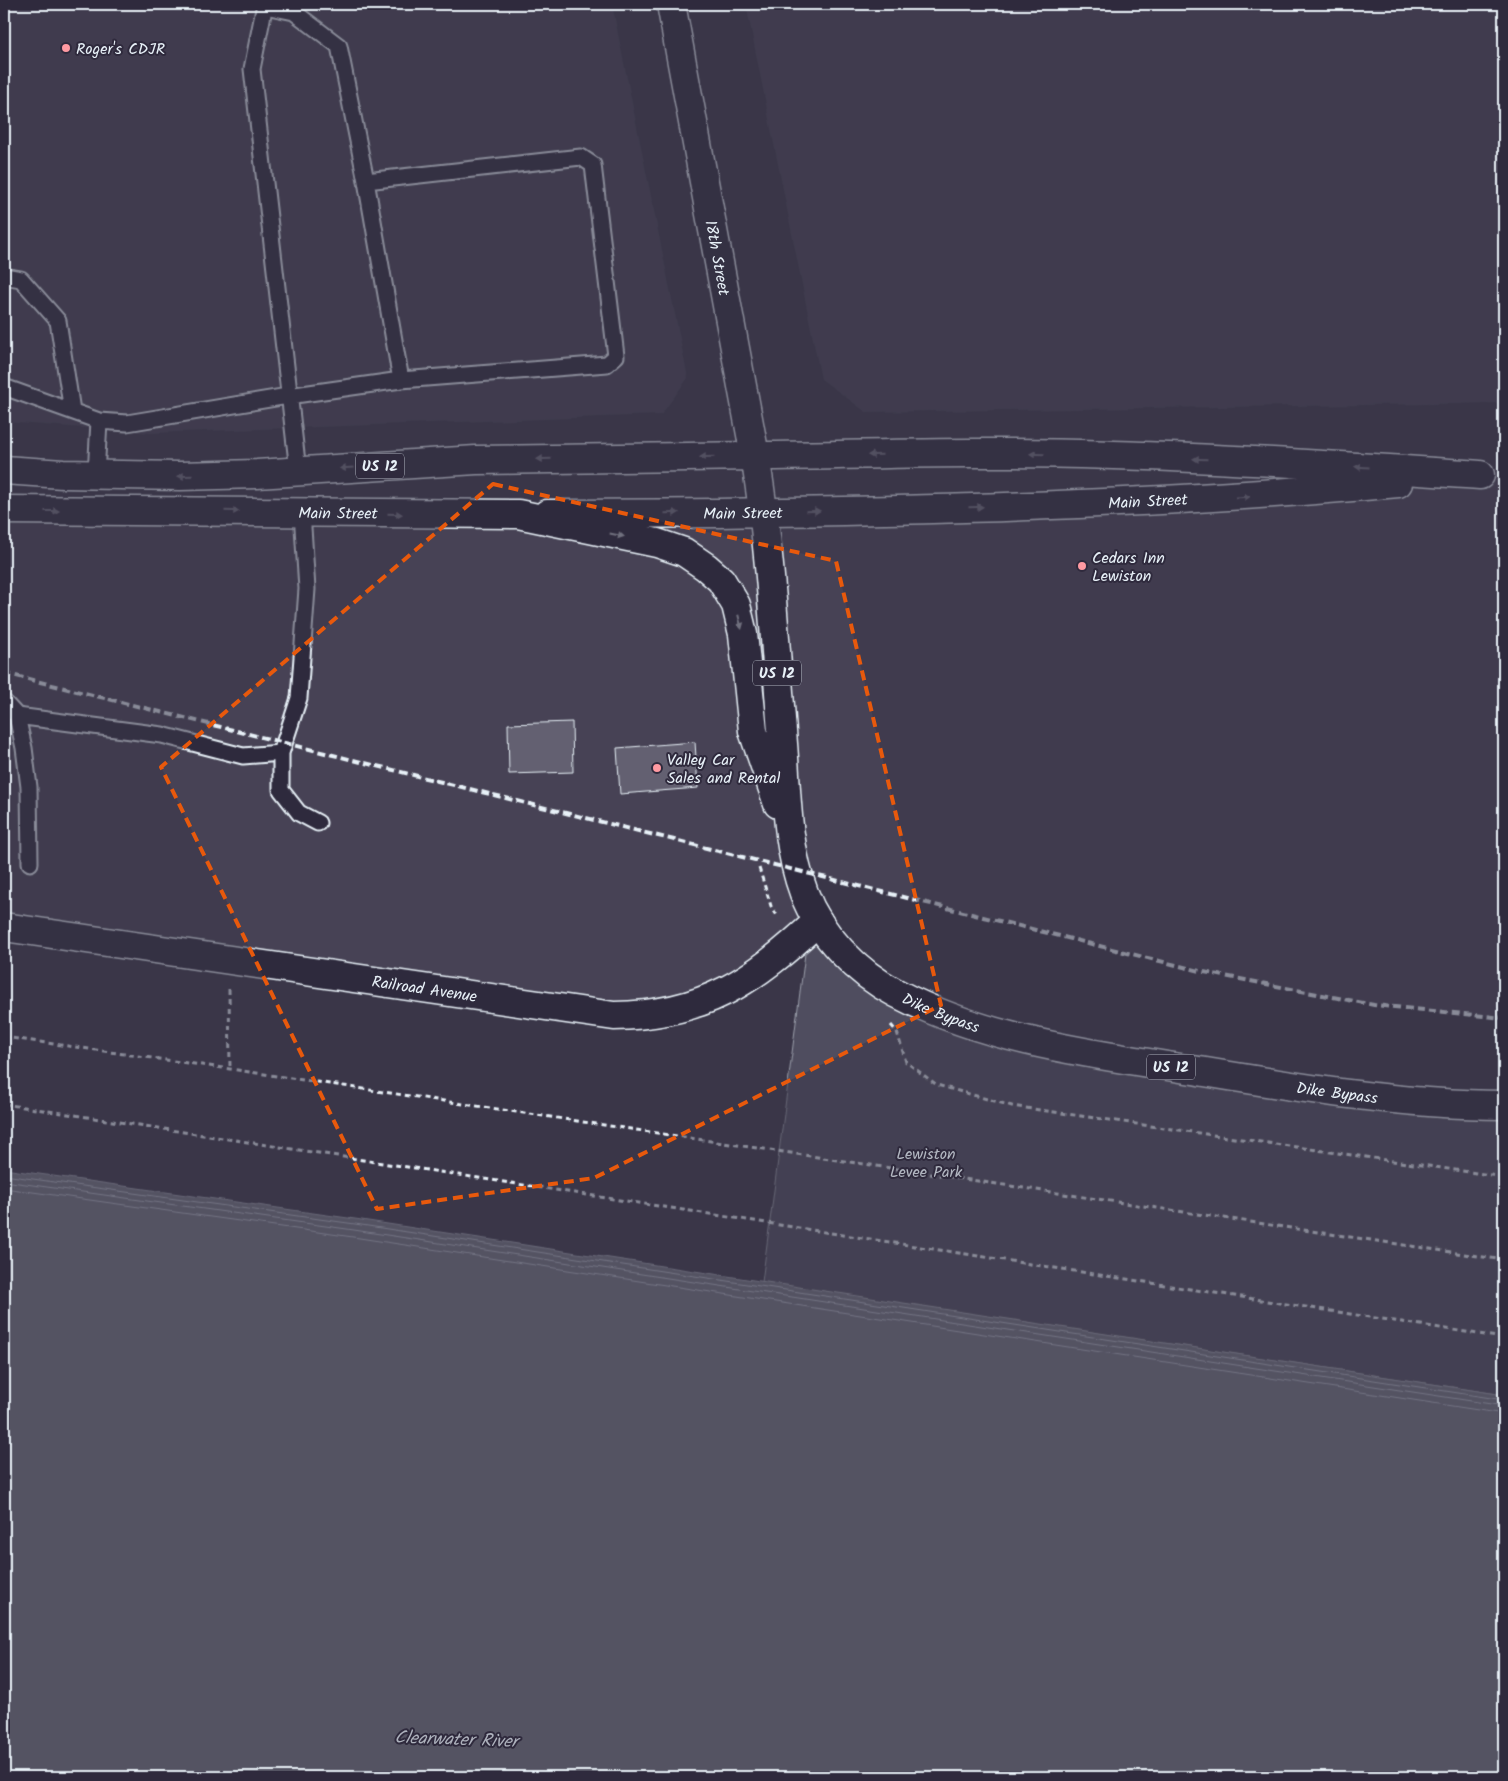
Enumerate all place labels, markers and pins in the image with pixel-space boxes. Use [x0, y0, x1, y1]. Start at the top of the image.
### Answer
place label: Roger's CDJR [76, 37, 165, 62]
marker: Roger's CDJR [60, 42, 72, 54]
place label: Cedars Inn Lewiston [1092, 546, 1165, 589]
marker: Cedars Inn Lewiston [1076, 560, 1088, 572]
place label: Valley Car Sales and Rental [667, 748, 781, 791]
marker: Valley Car Sales and Rental [651, 762, 663, 774]

